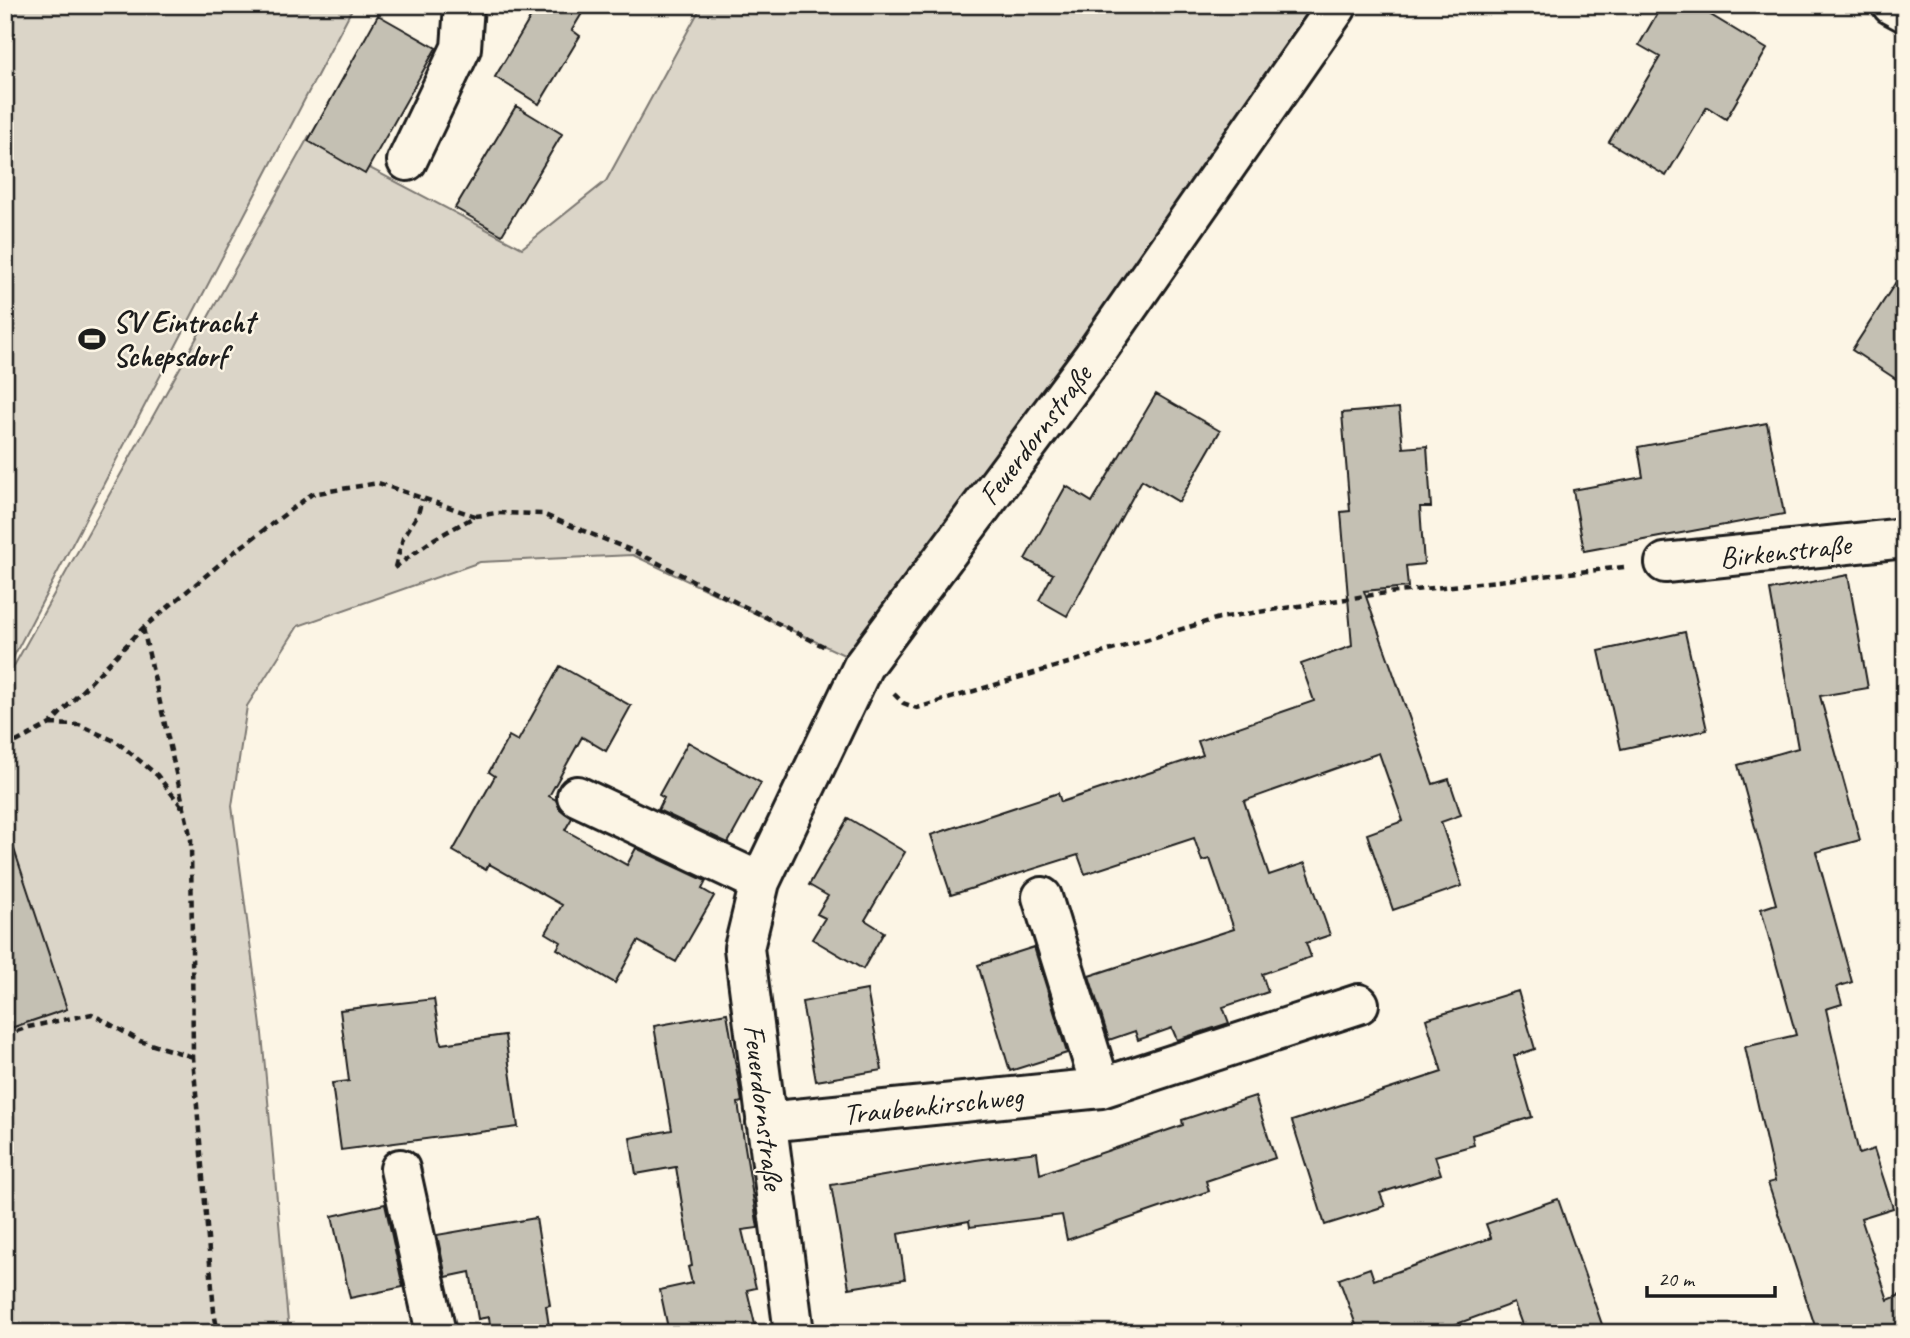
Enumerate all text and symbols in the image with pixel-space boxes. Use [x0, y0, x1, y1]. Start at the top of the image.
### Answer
place label: SV Eintracht Schepsdorf [113, 303, 259, 375]
sports icon: SV Eintracht Schepsdorf [77, 324, 107, 354]
street label: Feuerdornstraße [970, 356, 1101, 513]
street label: Birkenstraße [1718, 525, 1855, 577]
street label: Feuerdornstraße [735, 1022, 793, 1194]
street label: Traubenkirschweg [841, 1077, 1026, 1133]
scale bar [1647, 1254, 1775, 1298]
text: 20 m [1658, 1266, 1696, 1292]

